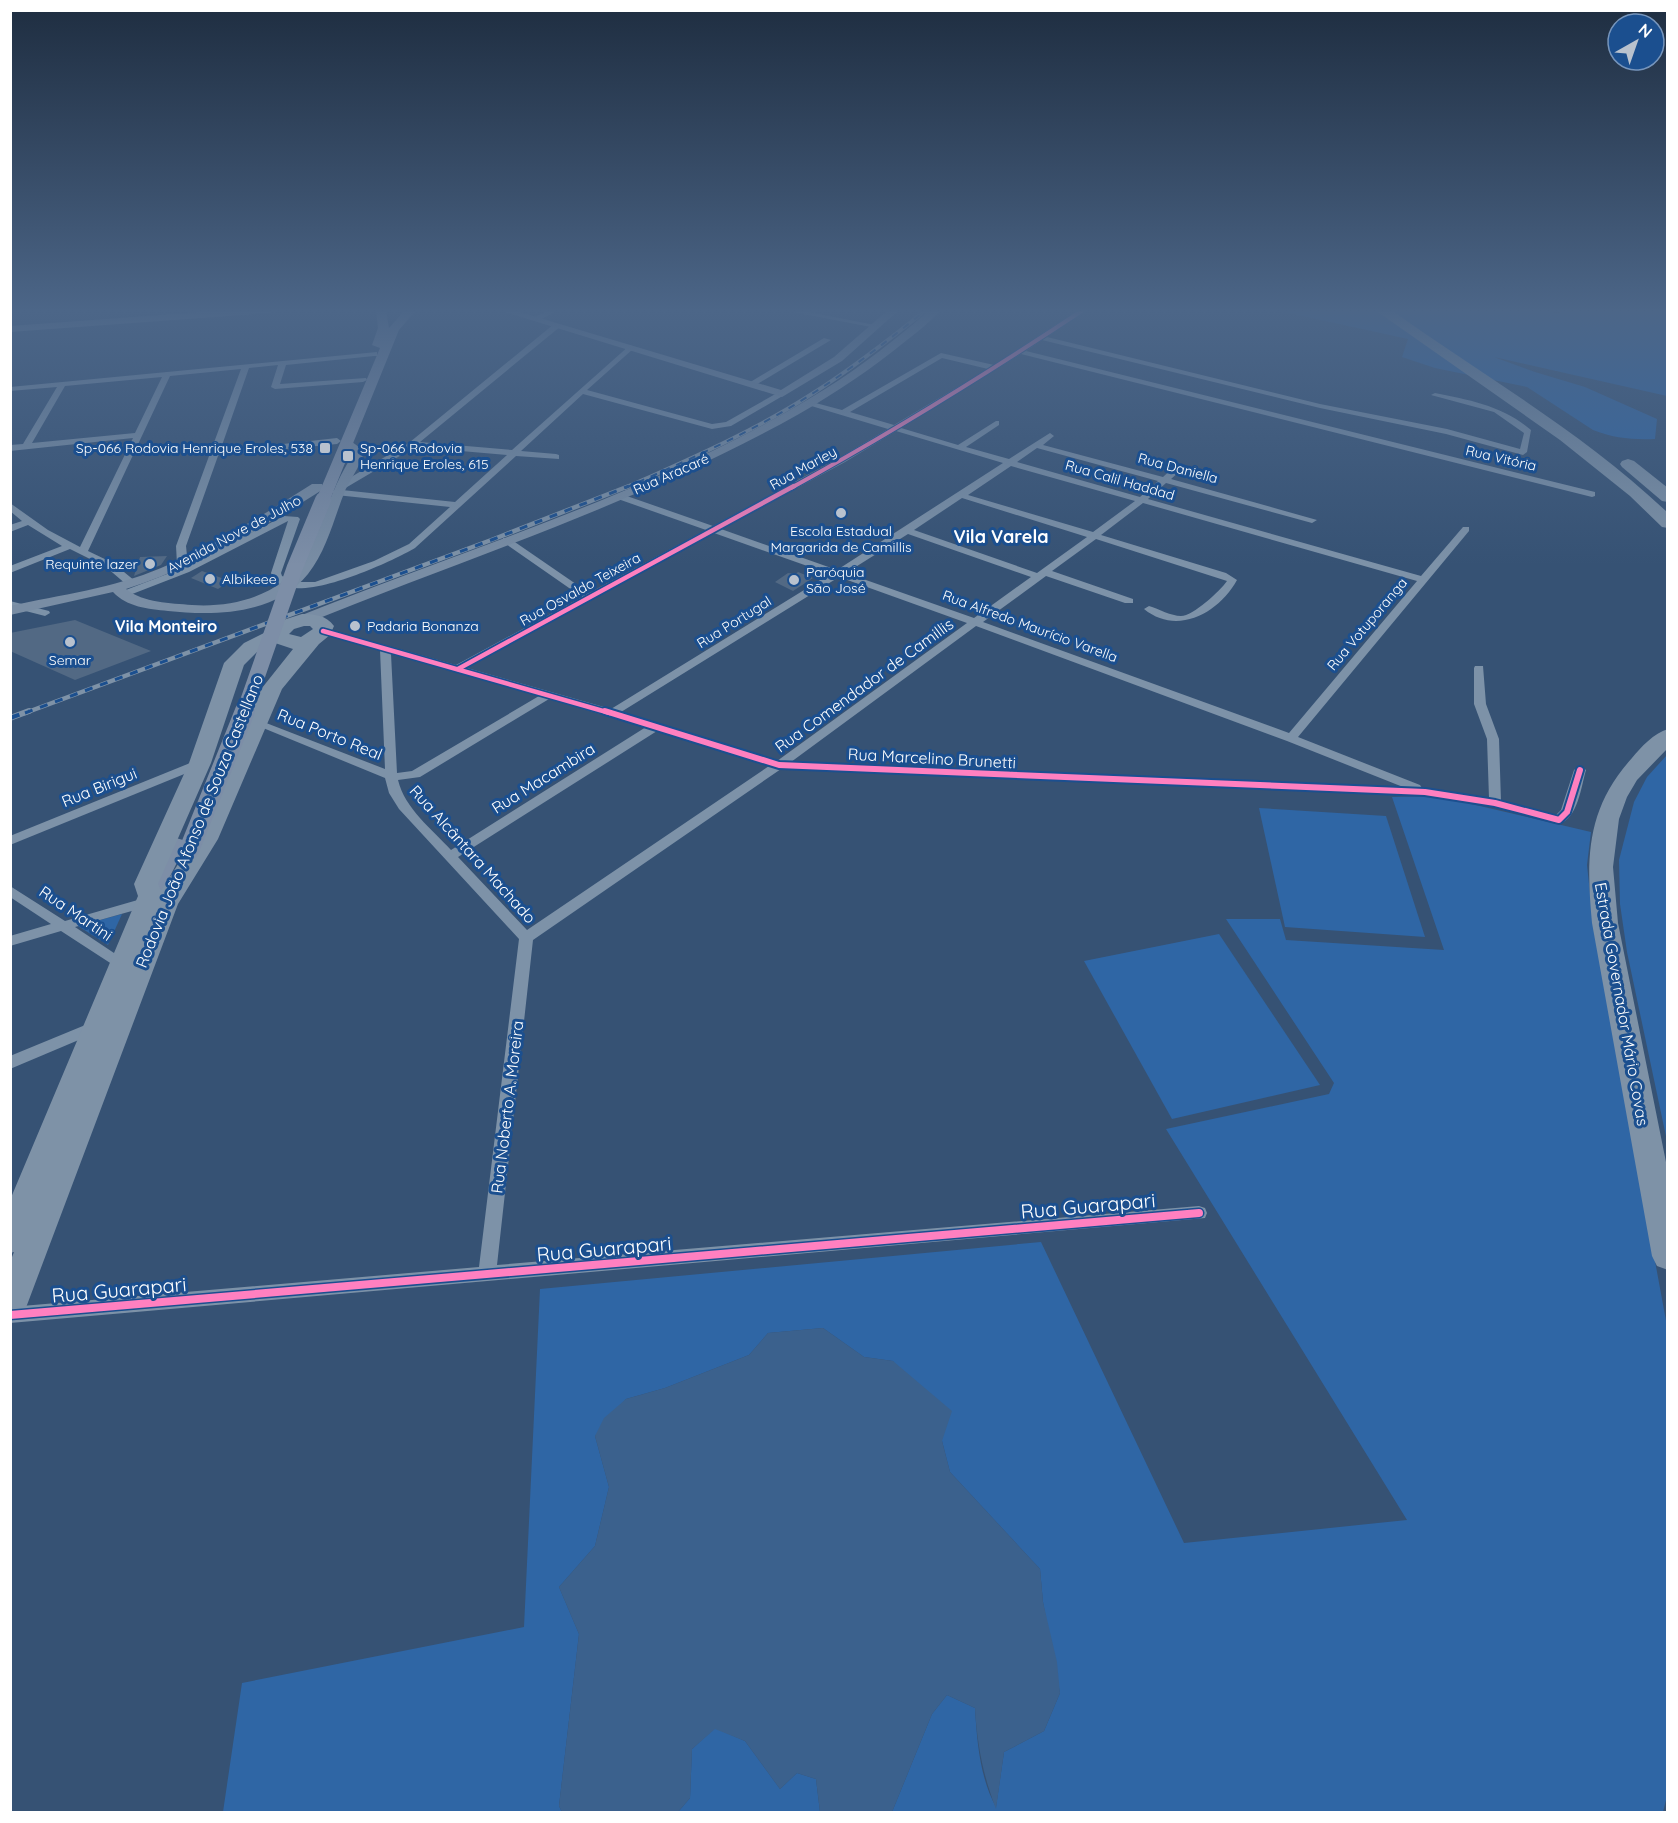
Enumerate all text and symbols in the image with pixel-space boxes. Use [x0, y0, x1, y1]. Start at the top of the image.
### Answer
north arrow [1606, 12, 1666, 72]
text: N [1635, 19, 1657, 42]
place label: Sp-066 Rodovia Henrique Eroles, 538 [76, 439, 313, 457]
place label: Sp-066 Rodovia Henrique Eroles, 615 [360, 439, 489, 473]
marker: Sp-066 Rodovia Henrique Eroles, 538 [318, 441, 332, 455]
street label: Rua Vitória [1464, 441, 1538, 475]
street label: Rua Marley [766, 442, 840, 494]
marker: Sp-066 Rodovia Henrique Eroles, 615 [341, 449, 355, 463]
street label: Rua Aracaré [630, 449, 712, 499]
street label: Rua Daniella [1136, 449, 1220, 487]
street label: Rua Calil Haddad [1063, 456, 1177, 504]
street label: Avenida Nove de Julho [164, 491, 304, 577]
marker: Escola Estadual Margarida de Camillis [834, 506, 848, 520]
place label: Escola Estadual Margarida de Camillis [770, 522, 912, 556]
district label: Vila Varela [953, 525, 1049, 548]
street label: Rua Osvaldo Teixeira [516, 548, 644, 630]
place label: Requinte lazer [45, 555, 139, 573]
marker: Requinte lazer [143, 557, 157, 571]
place label: Paróquia São José [806, 563, 866, 597]
place label: Albikeee [222, 570, 277, 588]
marker: Albikeee [203, 572, 217, 586]
marker: Paróquia São José [787, 573, 801, 587]
street label: Rua Votuporanga [1323, 574, 1411, 674]
street label: Rua Alfredo Maurício Varella [940, 586, 1120, 666]
street label: Rua Portugal [693, 592, 775, 652]
street label: Rua Comendador de Camillis [771, 614, 957, 756]
district label: Vila Monteiro [115, 616, 217, 636]
place label: Padaria Bonanza [367, 617, 479, 635]
marker: Padaria Bonanza [348, 619, 362, 633]
marker: Semar [63, 635, 77, 649]
place label: Semar [49, 651, 92, 669]
street label: Rodovia João Afonso de Souza Castellano [131, 671, 267, 971]
street label: Rua Porto Real [275, 704, 385, 764]
street label: Rua Macambira [488, 738, 598, 818]
street label: Rua Marcelino Brunetti [847, 744, 1017, 772]
street label: Rua Birigui [58, 763, 140, 811]
street label: Rua Alcântara Machado [406, 781, 540, 927]
street label: Rua Martini [35, 881, 117, 945]
street label: Estrada Governador Mário Covas [1591, 881, 1653, 1127]
street label: Rua Noberto A. Moreira [486, 1020, 528, 1194]
street label: Rua Guarapari [1019, 1187, 1156, 1224]
street label: Rua Guarapari [535, 1230, 672, 1267]
street label: Rua Guarapari [50, 1271, 187, 1308]

